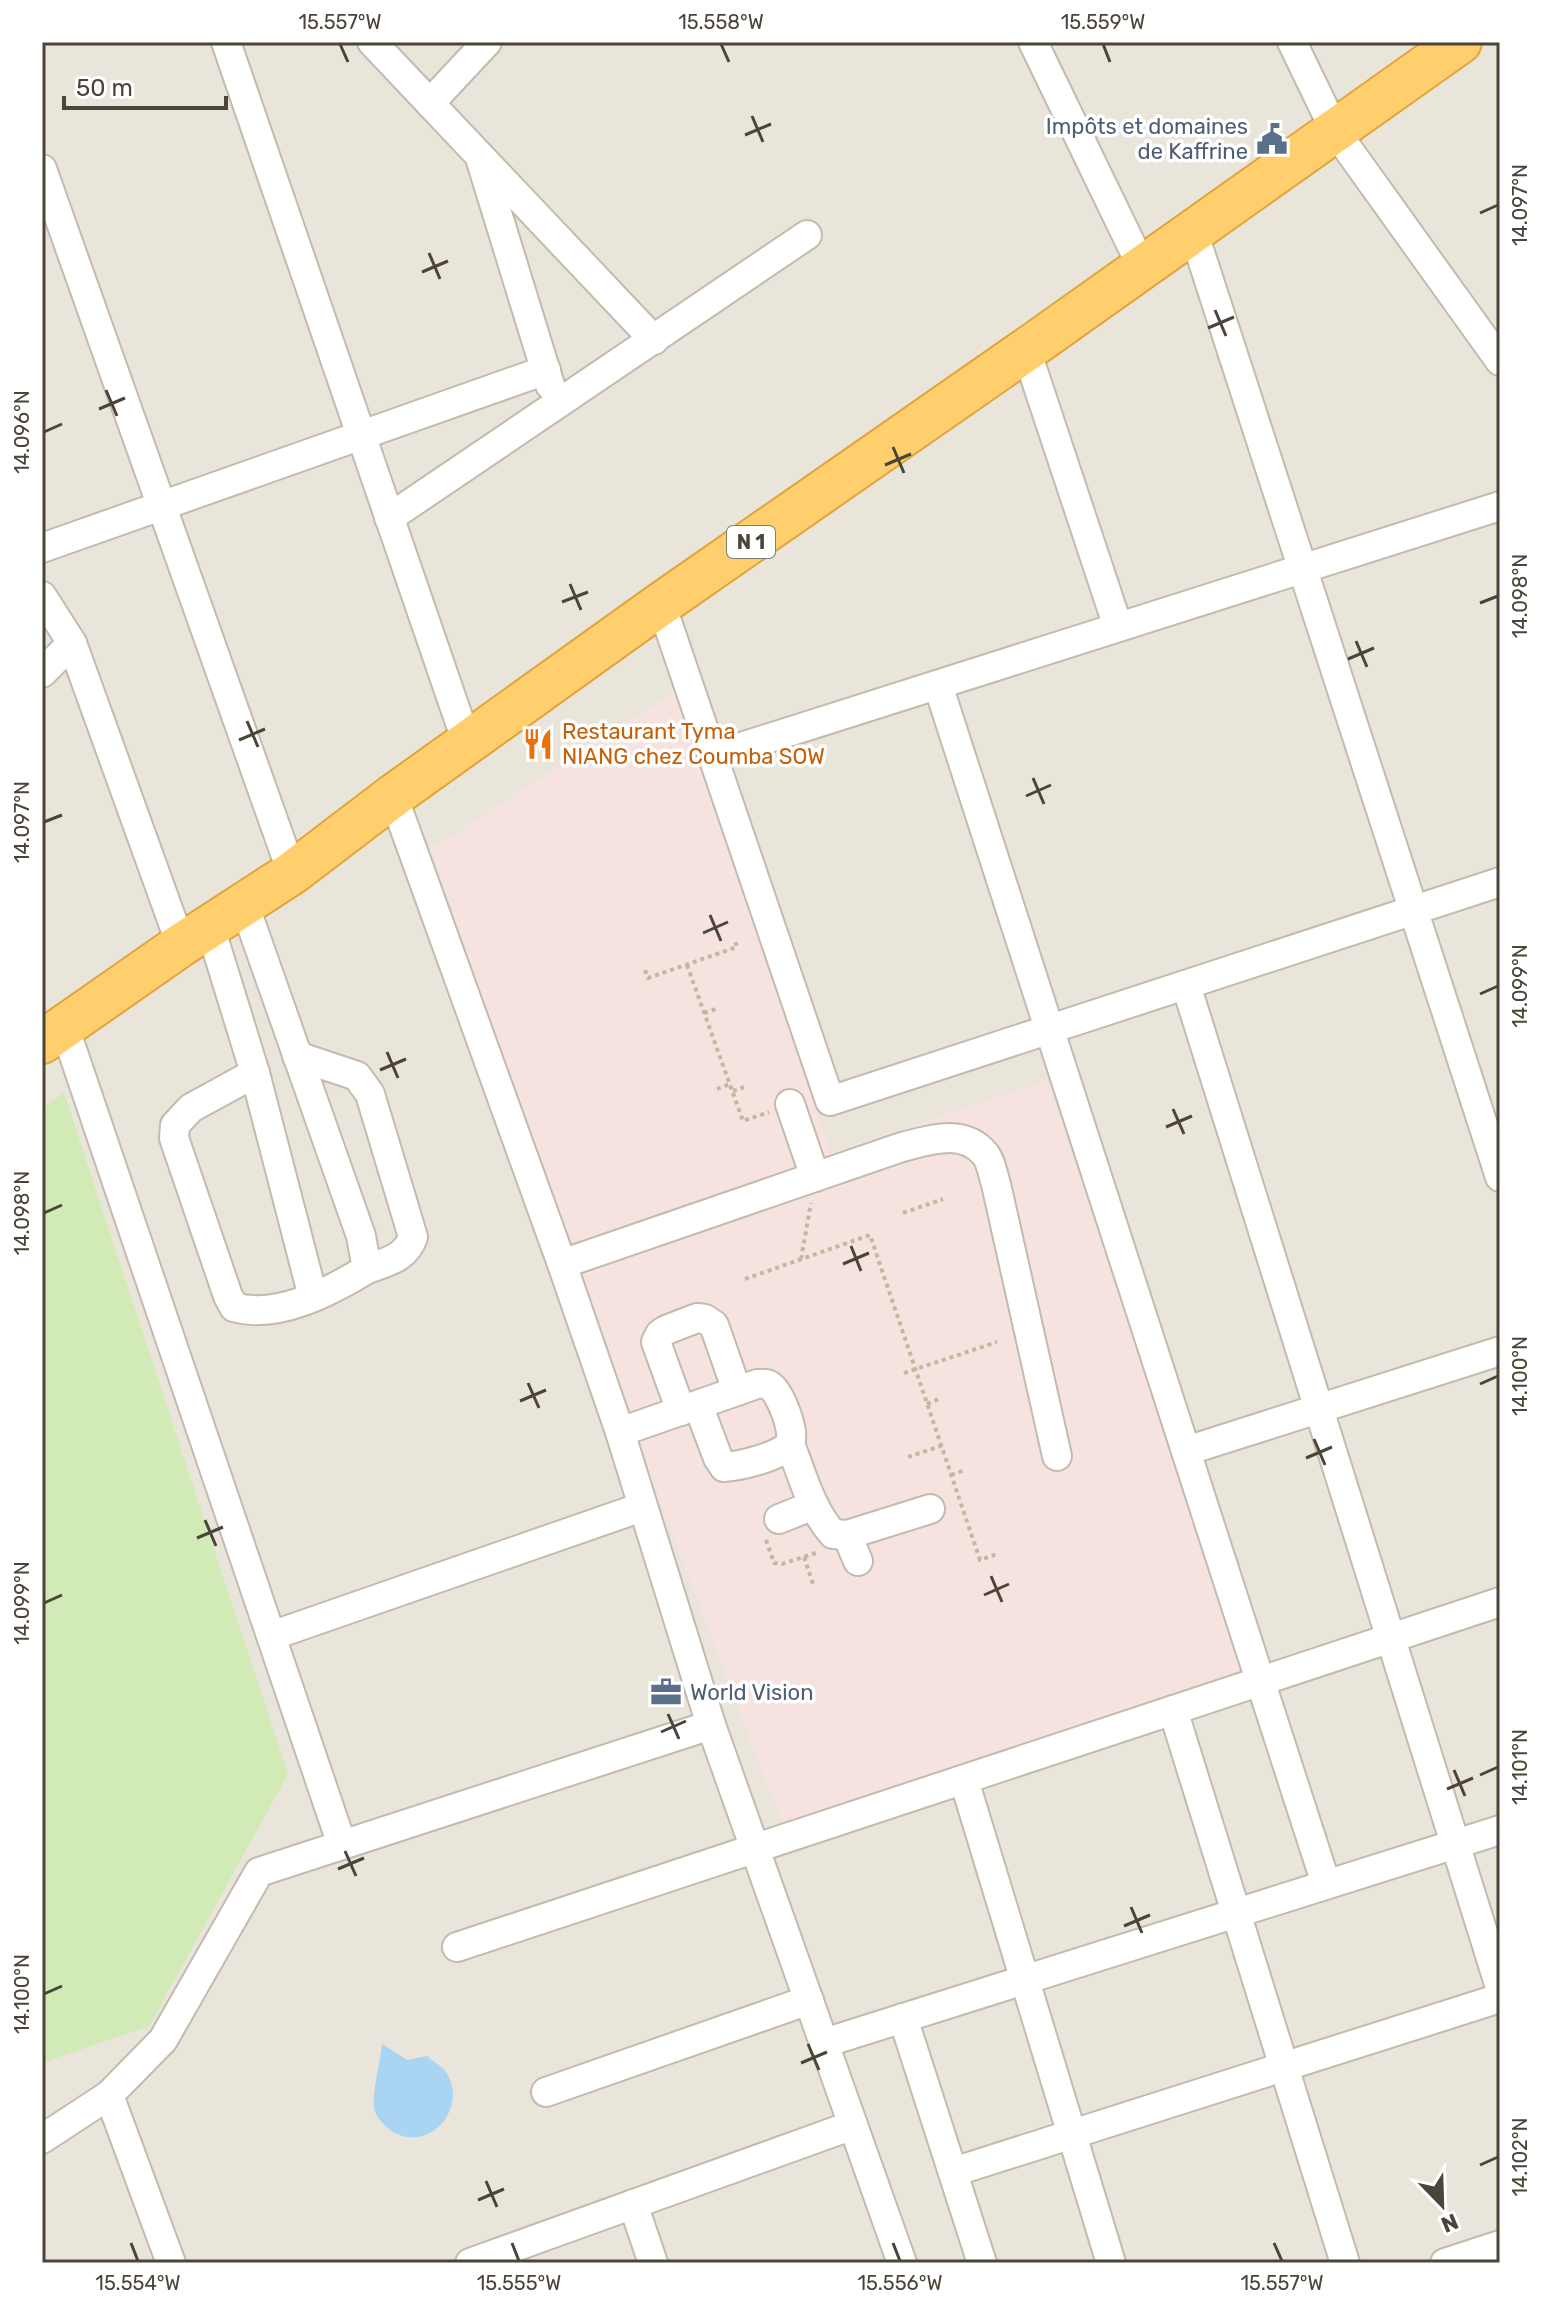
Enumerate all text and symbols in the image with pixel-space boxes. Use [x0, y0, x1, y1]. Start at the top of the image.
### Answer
text: 15.557°W [298, 10, 382, 34]
text: 15.558°W [678, 10, 764, 34]
text: 15.559°W [1061, 10, 1145, 34]
scale bar [64, 60, 226, 110]
text: 50 m [76, 74, 133, 102]
place label: Impôts et domaines de Kaffrine [1046, 113, 1248, 165]
public building icon: Impôts et domaines de Kaffrine [1255, 122, 1289, 156]
text: 14.097°N [1508, 164, 1532, 246]
text: 14.096°N [10, 390, 34, 474]
road number: N 1 [727, 526, 775, 558]
text: 14.098°N [1508, 554, 1532, 638]
place label: Restaurant Tyma NIANG chez Coumba SOW [562, 718, 825, 770]
restaurant icon: Restaurant Tyma NIANG chez Coumba SOW [521, 727, 555, 761]
text: 14.097°N [10, 781, 34, 863]
text: 14.099°N [1508, 944, 1532, 1028]
text: 14.098°N [10, 1171, 34, 1255]
text: 14.100°N [1508, 1336, 1532, 1416]
text: 14.099°N [10, 1561, 34, 1645]
office icon: World Vision [649, 1675, 683, 1709]
place label: World Vision [690, 1679, 814, 1706]
text: 14.101°N [1508, 1729, 1532, 1805]
text: 14.100°N [10, 1954, 34, 2034]
text: 14.102°N [1508, 2117, 1532, 2197]
north arrow [1402, 2165, 1482, 2245]
text: N [1437, 2207, 1462, 2238]
text: 15.554°W [95, 2271, 181, 2295]
text: 15.555°W [477, 2271, 561, 2295]
text: 15.556°W [858, 2271, 942, 2295]
text: 15.557°W [1240, 2271, 1324, 2295]

